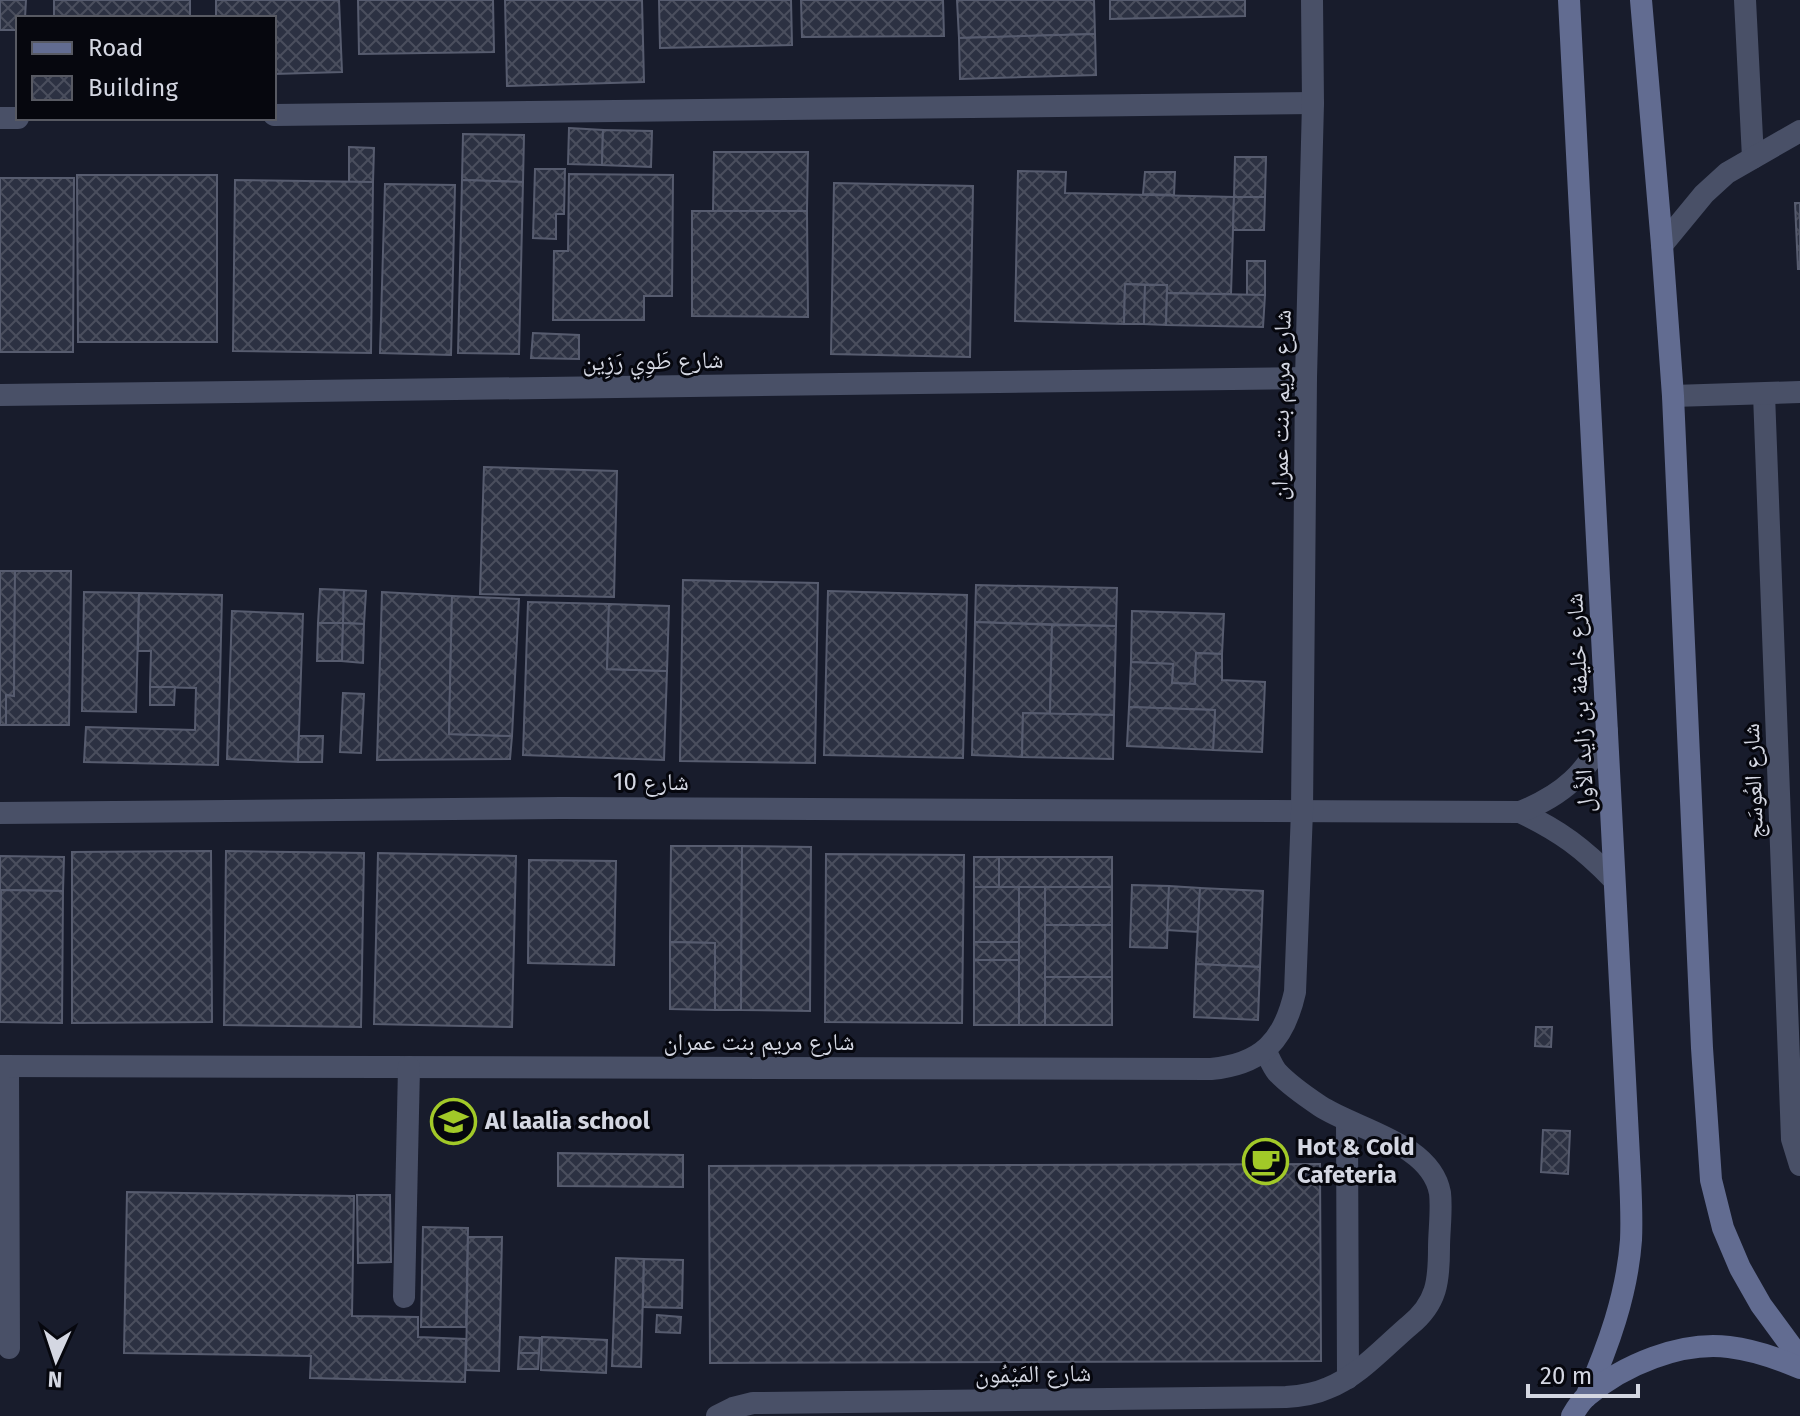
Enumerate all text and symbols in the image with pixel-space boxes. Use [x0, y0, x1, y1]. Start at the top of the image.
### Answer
legend [16, 16, 276, 120]
text: Road [88, 34, 143, 62]
text: Building [88, 74, 178, 102]
street label: شارع مريم بنت عمران [1265, 309, 1299, 501]
street label: شارع طَوِي رَزِين [582, 346, 724, 381]
street label: شارع خليفة بن زايد الأول [1560, 592, 1601, 814]
street label: شارع العُوسَج [1737, 723, 1770, 839]
street label: شارع 10 [613, 768, 689, 797]
street label: شارع مريم بنت عمران [664, 1028, 854, 1058]
school or university icon: Al laalia school [430, 1097, 478, 1145]
place label: Al laalia school [484, 1107, 651, 1135]
place label: Hot & Cold Cafeteria [1297, 1133, 1415, 1189]
cafe icon: Hot & Cold Cafeteria [1242, 1137, 1290, 1185]
north arrow [16, 1320, 96, 1400]
scale bar [1528, 1348, 1638, 1398]
street label: شارع المَيْمُون [974, 1359, 1092, 1390]
text: 20 m [1540, 1362, 1592, 1390]
text: N [47, 1366, 63, 1393]

